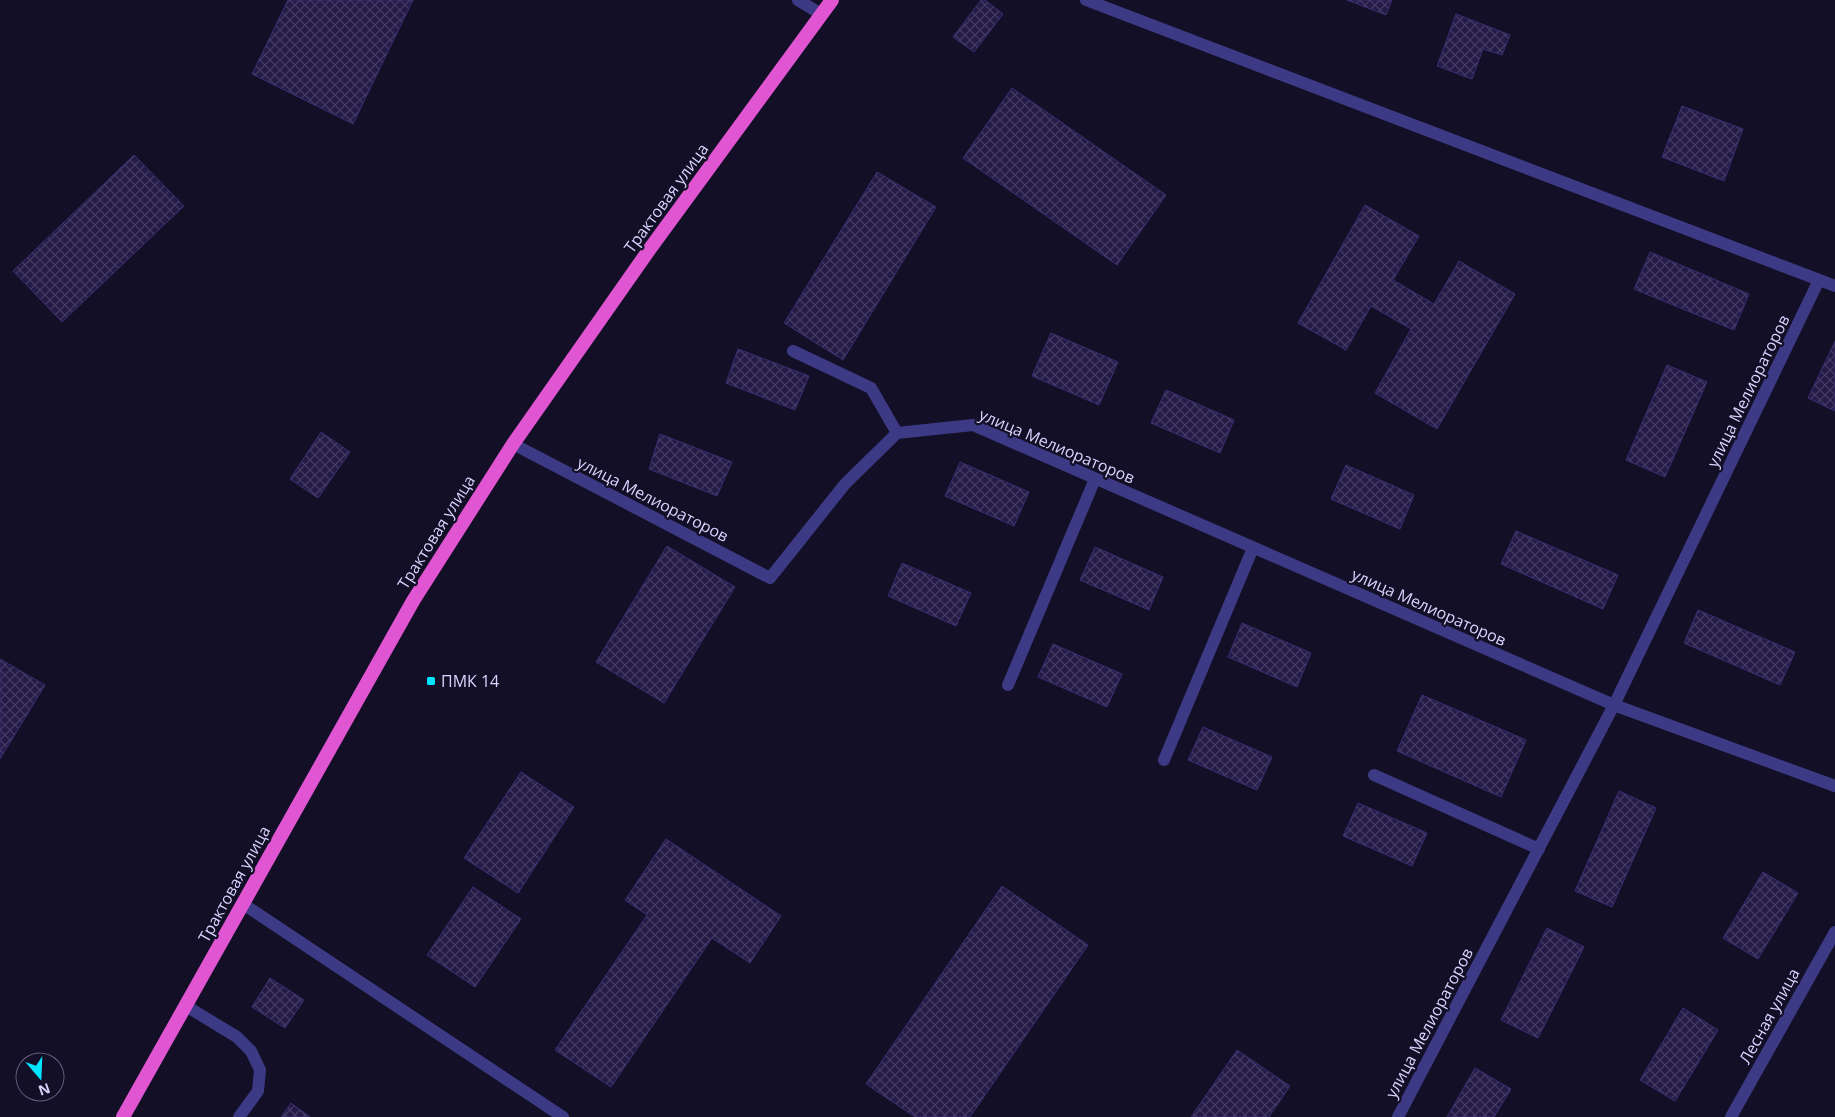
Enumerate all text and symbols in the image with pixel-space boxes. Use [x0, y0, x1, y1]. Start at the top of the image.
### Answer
street label: Трактовая улица [619, 139, 713, 257]
street label: улица Мелиораторов [1701, 311, 1795, 471]
street label: улица Мелиораторов [976, 403, 1138, 489]
street label: улица Мелиораторов [574, 451, 732, 547]
street label: Трактовая улица [392, 471, 480, 593]
street label: улица Мелиораторов [1348, 563, 1510, 651]
place label: ПМК 14 [441, 670, 499, 692]
marker: ПМК 14 [425, 675, 437, 687]
street label: Трактовая улица [193, 822, 275, 946]
street label: улица Мелиораторов [1380, 944, 1478, 1102]
street label: Лесная улица [1734, 964, 1804, 1068]
north arrow [15, 1052, 65, 1102]
text: N [36, 1079, 53, 1101]

